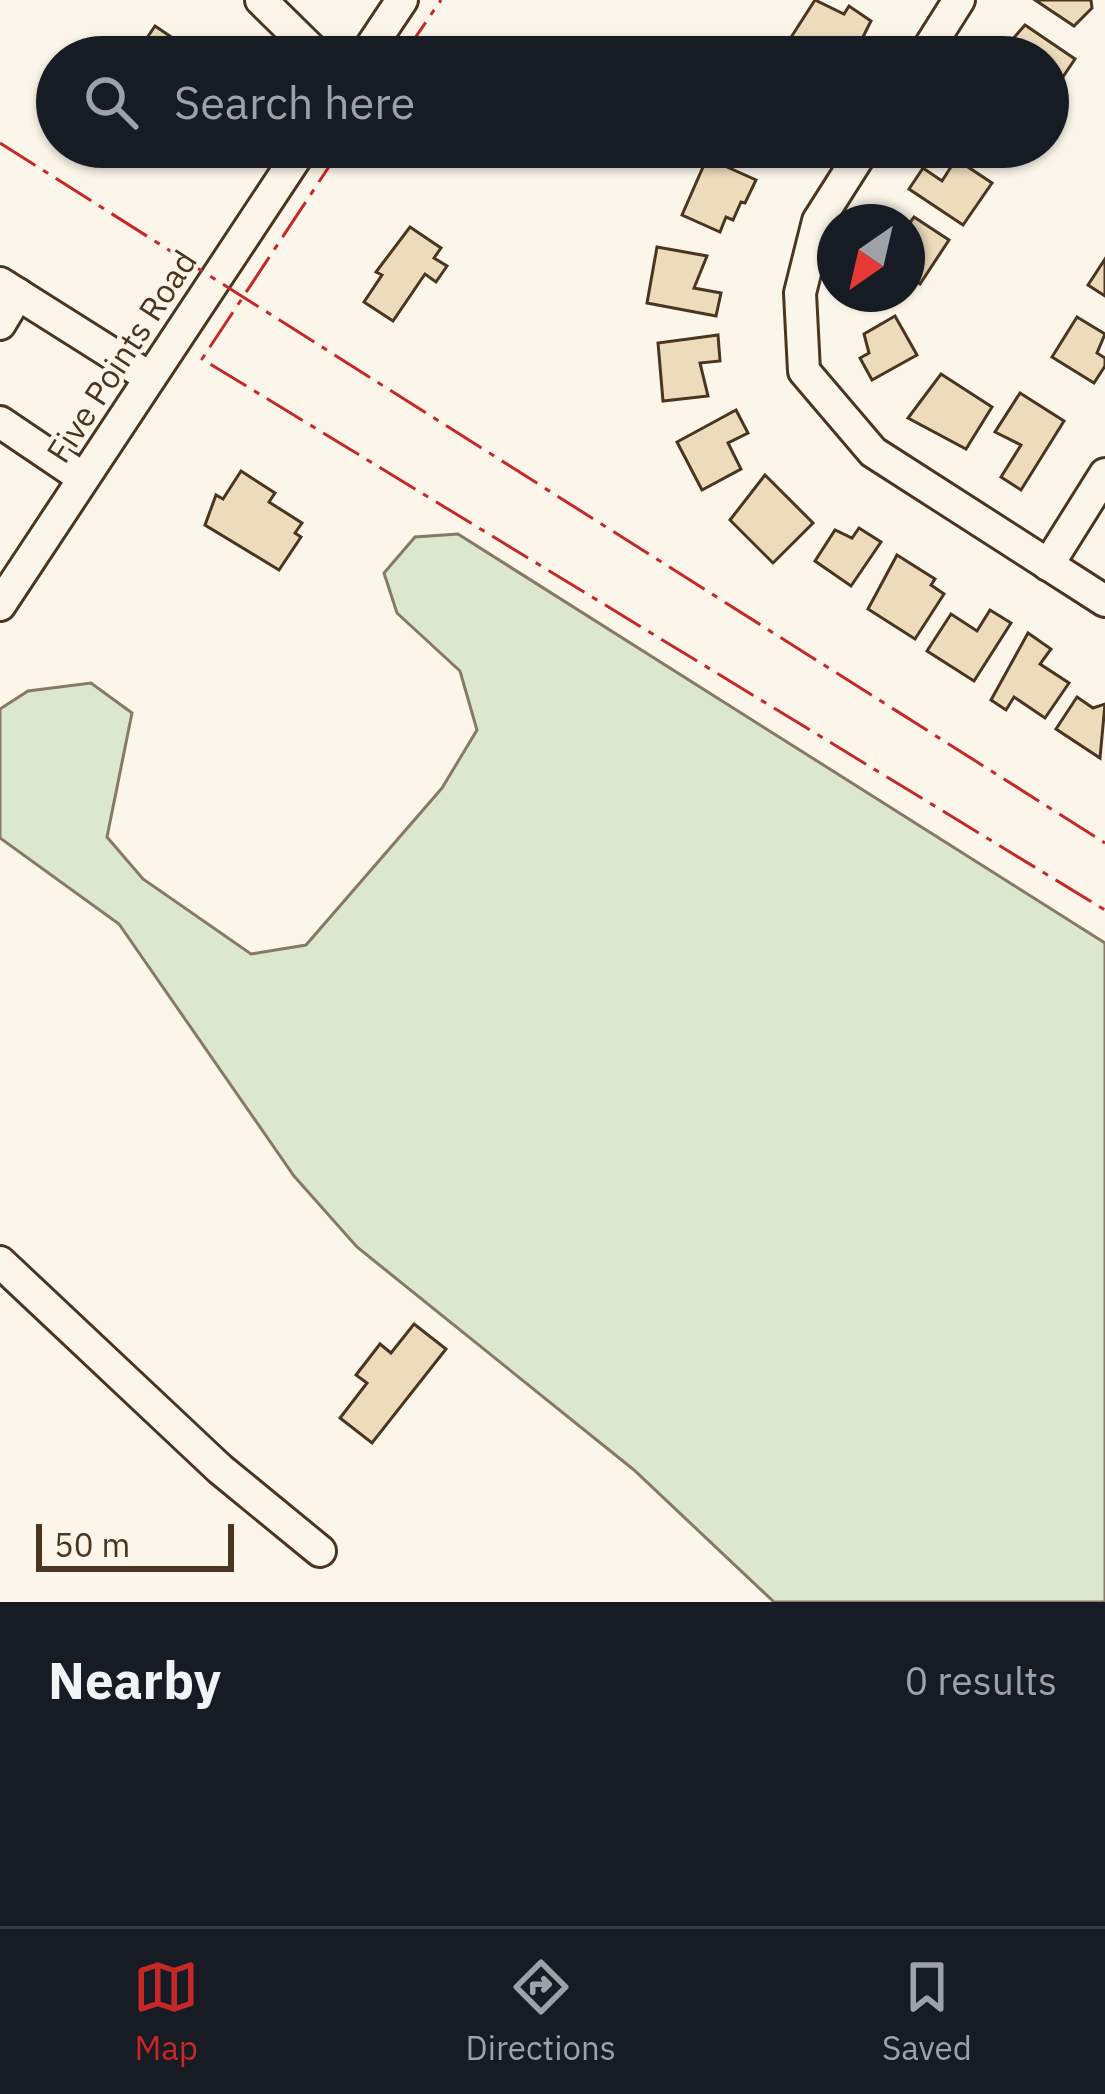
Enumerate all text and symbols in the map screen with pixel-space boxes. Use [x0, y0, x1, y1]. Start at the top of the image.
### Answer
search box [36, 36, 1069, 168]
icon: search [78, 69, 144, 135]
text: Search here [174, 73, 415, 131]
north arrow [817, 204, 925, 312]
street label: Five Points Road [36, 242, 206, 470]
scale bar [36, 1518, 234, 1571]
text: 50 m [54, 1523, 130, 1566]
text: Nearby [48, 1647, 221, 1713]
text: 0 results [905, 1655, 1057, 1706]
tab: Map [133, 1954, 199, 2069]
tab: Directions [466, 1954, 616, 2069]
tab: Saved [882, 1954, 972, 2069]

